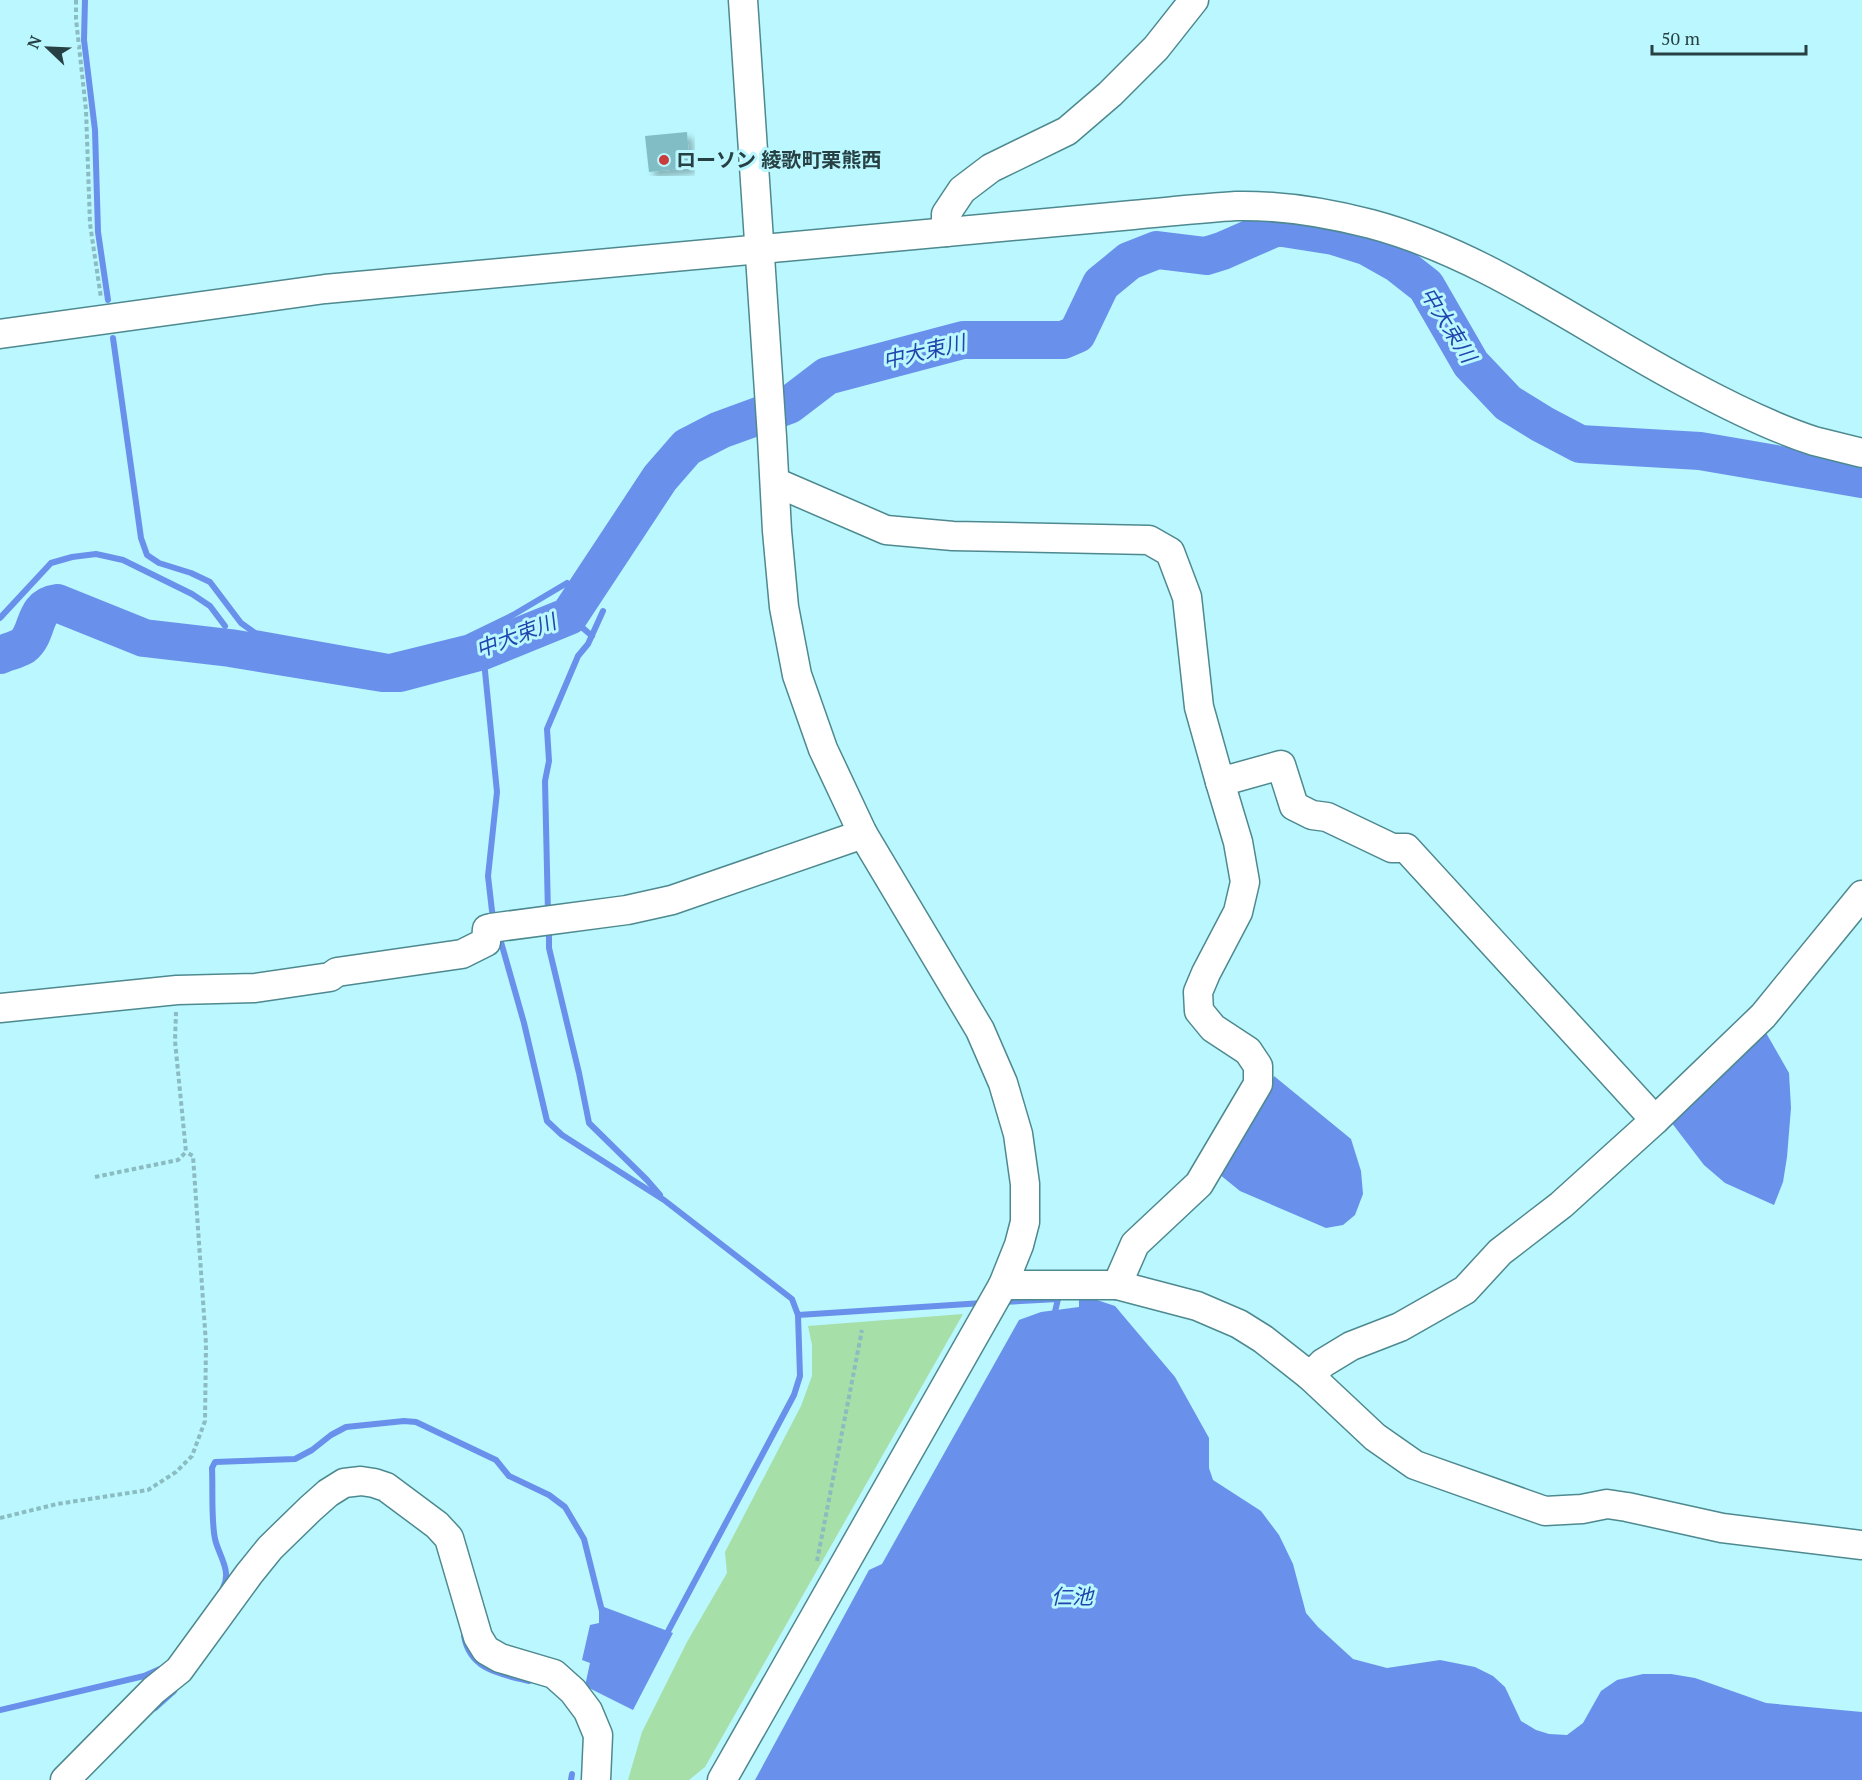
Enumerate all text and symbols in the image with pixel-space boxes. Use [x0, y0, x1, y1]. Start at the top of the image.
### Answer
north arrow [18, 18, 78, 78]
scale bar [1652, 18, 1806, 56]
text: 50 m [1661, 26, 1701, 50]
text: N [22, 32, 47, 52]
place label: ローソン 綾歌町栗熊西 [676, 146, 881, 173]
marker: ローソン 綾歌町栗熊西 [657, 153, 671, 167]
water label: 中大束川 [1415, 281, 1484, 369]
water label: 中大束川 [880, 327, 970, 374]
water label: 中大束川 [471, 606, 562, 663]
water label: 仁池 [1051, 1582, 1095, 1610]

